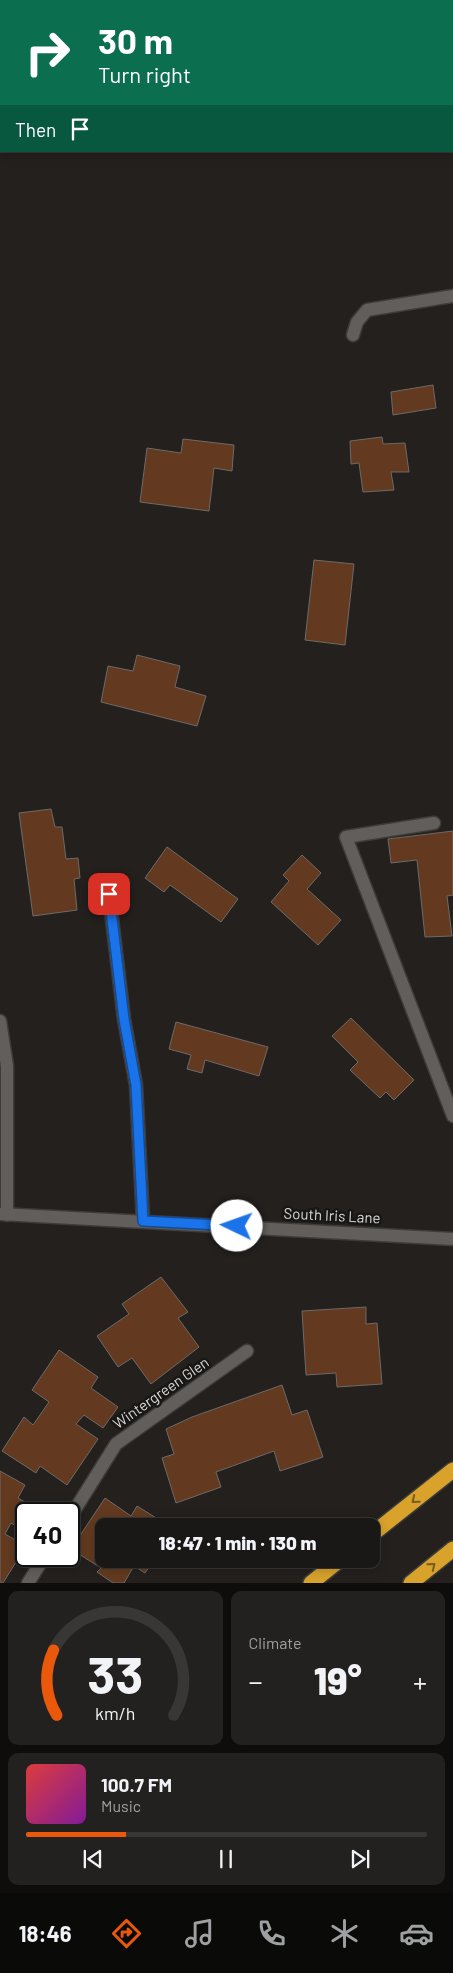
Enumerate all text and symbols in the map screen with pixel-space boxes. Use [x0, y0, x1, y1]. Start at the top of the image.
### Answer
text: 30 m [98, 19, 173, 61]
icon: right [15, 20, 80, 85]
text: Turn right [98, 61, 191, 87]
icon: arrive [66, 115, 94, 143]
text: Then [15, 118, 56, 141]
pin [88, 873, 130, 915]
icon: arrive [95, 880, 123, 908]
position arrow [210, 1199, 262, 1251]
street label: South Iris Lane [283, 1203, 381, 1227]
street label: Wintergreen Glen [109, 1352, 212, 1432]
one-way arrow [412, 1495, 421, 1503]
speed limit sign: 40 [15, 1502, 80, 1567]
text: 18:47 · 1 min · 130 m [158, 1531, 317, 1554]
one-way arrow [426, 1563, 435, 1571]
text: Climate [249, 1633, 301, 1652]
text: 33 [87, 1642, 143, 1704]
text: 19° [314, 1657, 362, 1703]
text: − [249, 1664, 263, 1698]
text: + [413, 1664, 427, 1698]
text: km/h [95, 1702, 135, 1724]
text: 100.7 FM [101, 1773, 172, 1796]
text: Music [101, 1796, 141, 1815]
icon: previous [79, 1845, 107, 1873]
icon: pause [212, 1845, 240, 1873]
icon: next [346, 1845, 374, 1873]
icon: directions [109, 1916, 144, 1951]
icon: music [182, 1916, 217, 1951]
icon: phone [254, 1916, 289, 1951]
icon: climate [327, 1916, 362, 1951]
icon: car [399, 1916, 434, 1951]
text: 18:46 [19, 1920, 72, 1946]

